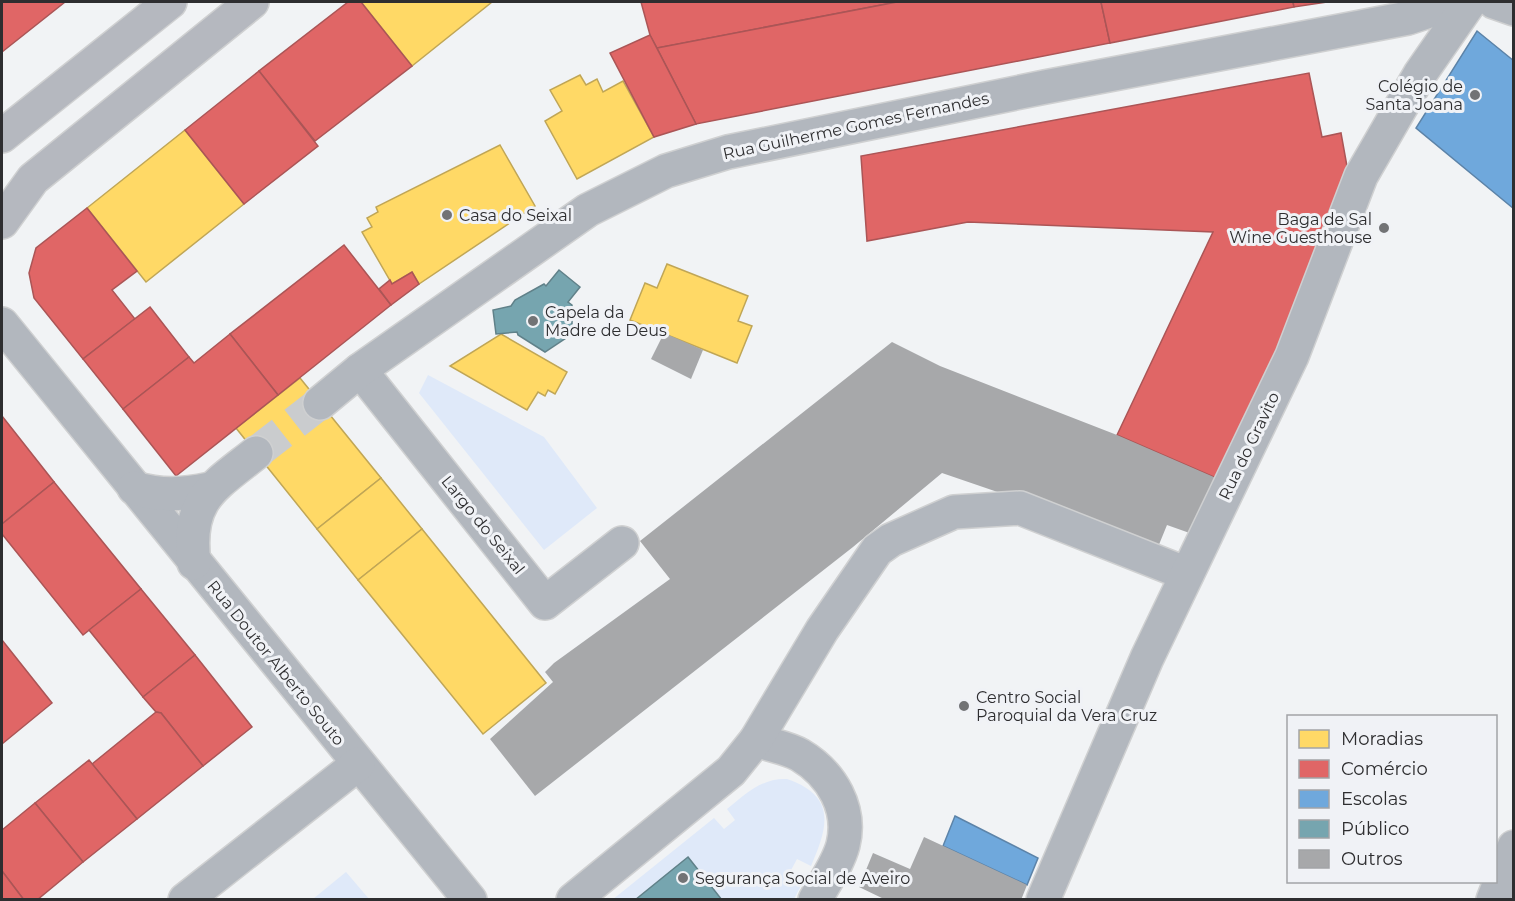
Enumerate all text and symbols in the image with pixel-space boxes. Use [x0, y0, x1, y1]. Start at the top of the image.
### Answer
place label: Colégio de Santa Joana [1365, 77, 1463, 114]
street label: Rua Guilherme Gomes Fernandes [721, 88, 991, 164]
marker: Colégio de Santa Joana [1468, 88, 1482, 102]
place label: Casa do Seixal [459, 206, 572, 225]
marker: Casa do Seixal [440, 208, 454, 222]
place label: Baga de Sal Wine Guesthouse [1229, 210, 1372, 247]
marker: Baga de Sal Wine Guesthouse [1377, 221, 1391, 235]
place label: Capela da Madre de Deus [545, 303, 667, 340]
marker: Capela da Madre de Deus [526, 314, 540, 328]
street label: Rua do Gravito [1215, 389, 1283, 503]
street label: Largo do Seixal [437, 472, 529, 578]
street label: Rua Doutor Alberto Souto [203, 577, 349, 749]
place label: Centro Social Paroquial da Vera Cruz [976, 688, 1157, 725]
marker: Centro Social Paroquial da Vera Cruz [957, 699, 971, 713]
legend [1287, 715, 1497, 883]
text: Moradias [1341, 728, 1423, 750]
text: Comércio [1341, 758, 1428, 780]
text: Escolas [1341, 788, 1407, 810]
text: Público [1341, 818, 1409, 840]
text: Outros [1341, 848, 1403, 870]
place label: Segurança Social de Aveiro [695, 869, 910, 888]
marker: Segurança Social de Aveiro [676, 871, 690, 885]

